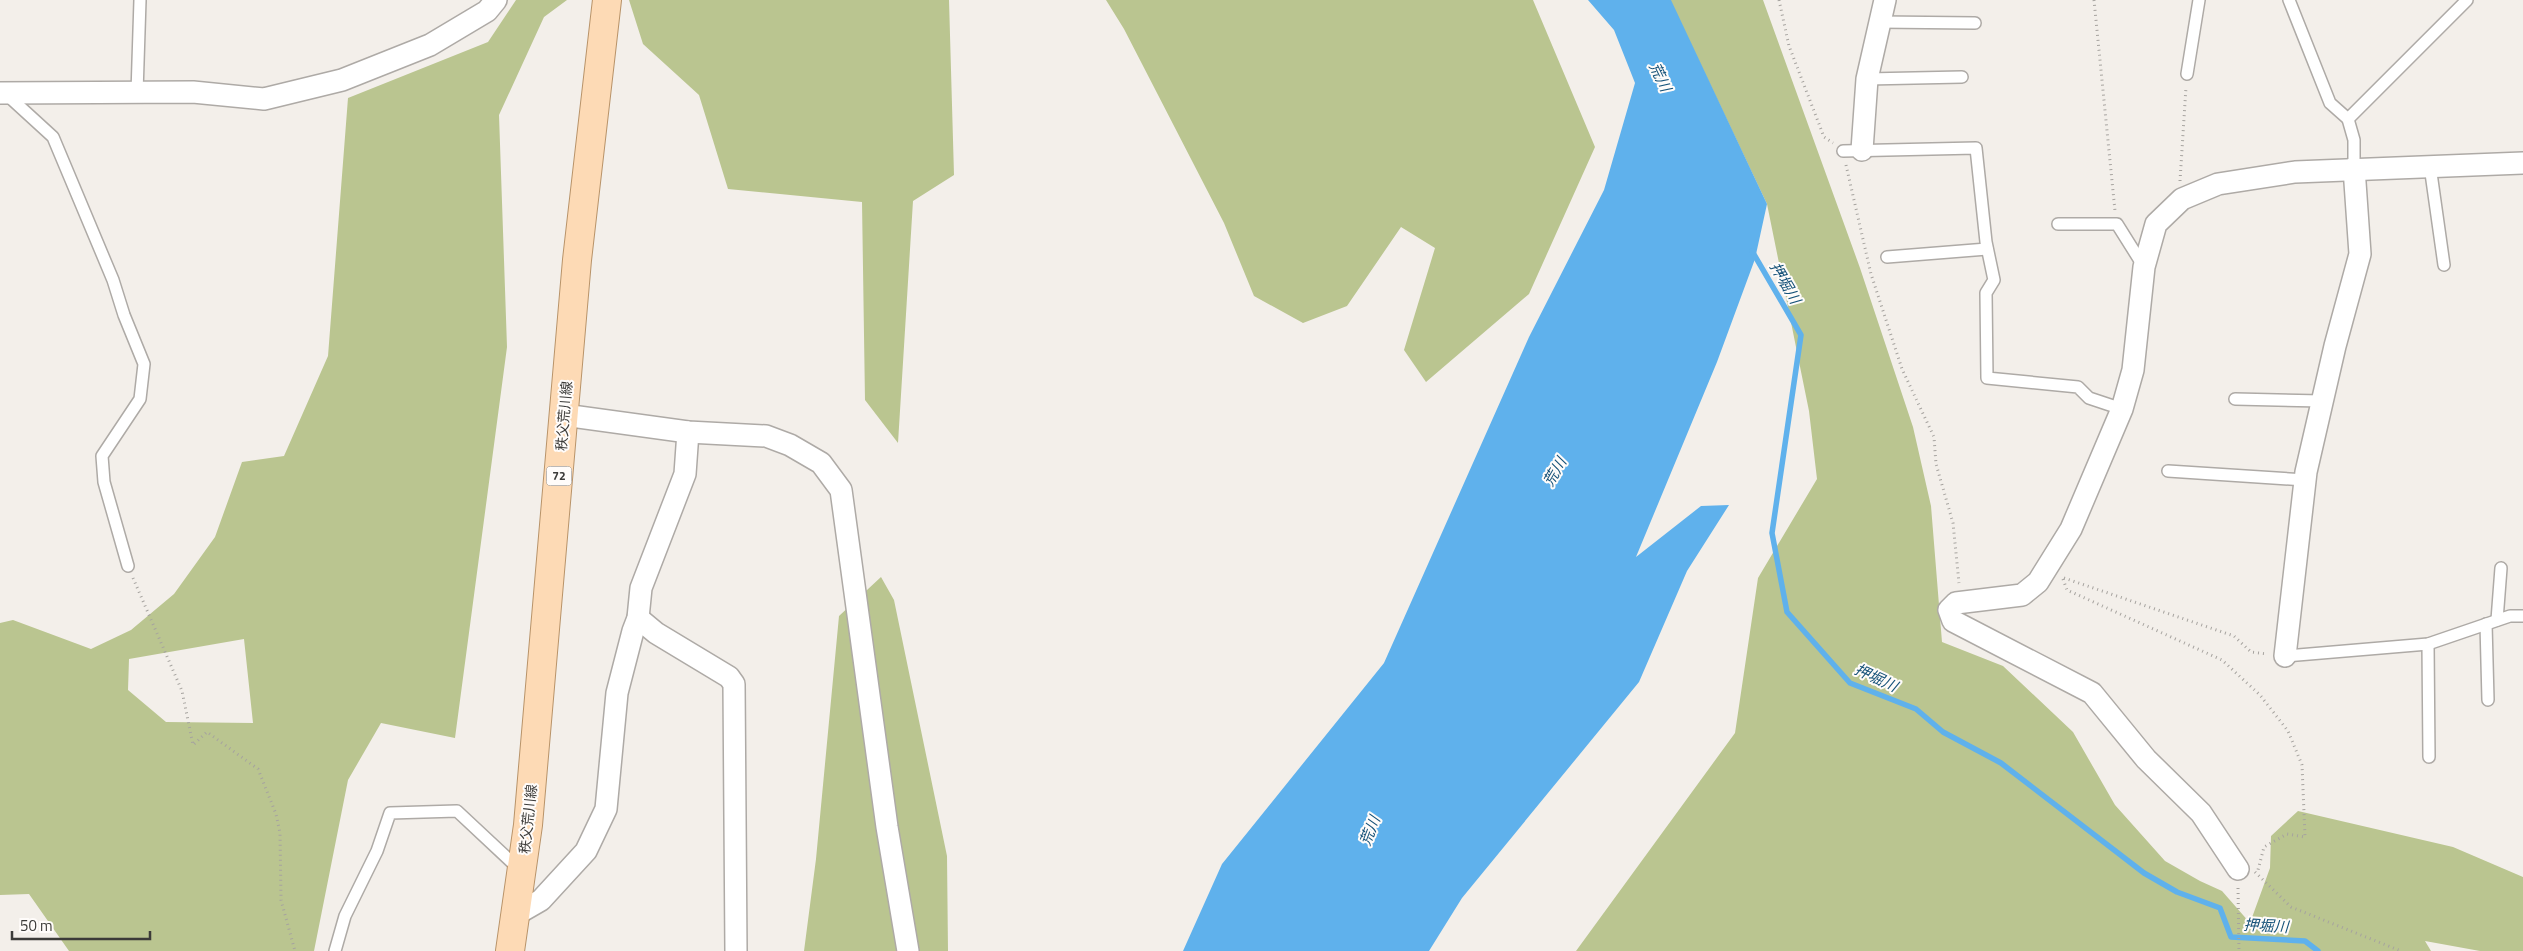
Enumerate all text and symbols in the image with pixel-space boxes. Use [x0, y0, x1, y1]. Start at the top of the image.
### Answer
water label: 荒川 [1644, 58, 1678, 97]
water label: 押堀川 [1764, 258, 1808, 310]
street label: 秩父荒川線 [550, 380, 577, 452]
water label: 荒川 [1537, 451, 1573, 490]
road number: 72 [546, 466, 572, 486]
water label: 押堀川 [1851, 658, 1903, 698]
street label: 秩父荒川線 [513, 783, 542, 855]
water label: 荒川 [1353, 811, 1386, 849]
scale bar [12, 908, 150, 940]
water label: 押堀川 [2243, 913, 2291, 938]
text: 50 m [20, 914, 53, 937]

